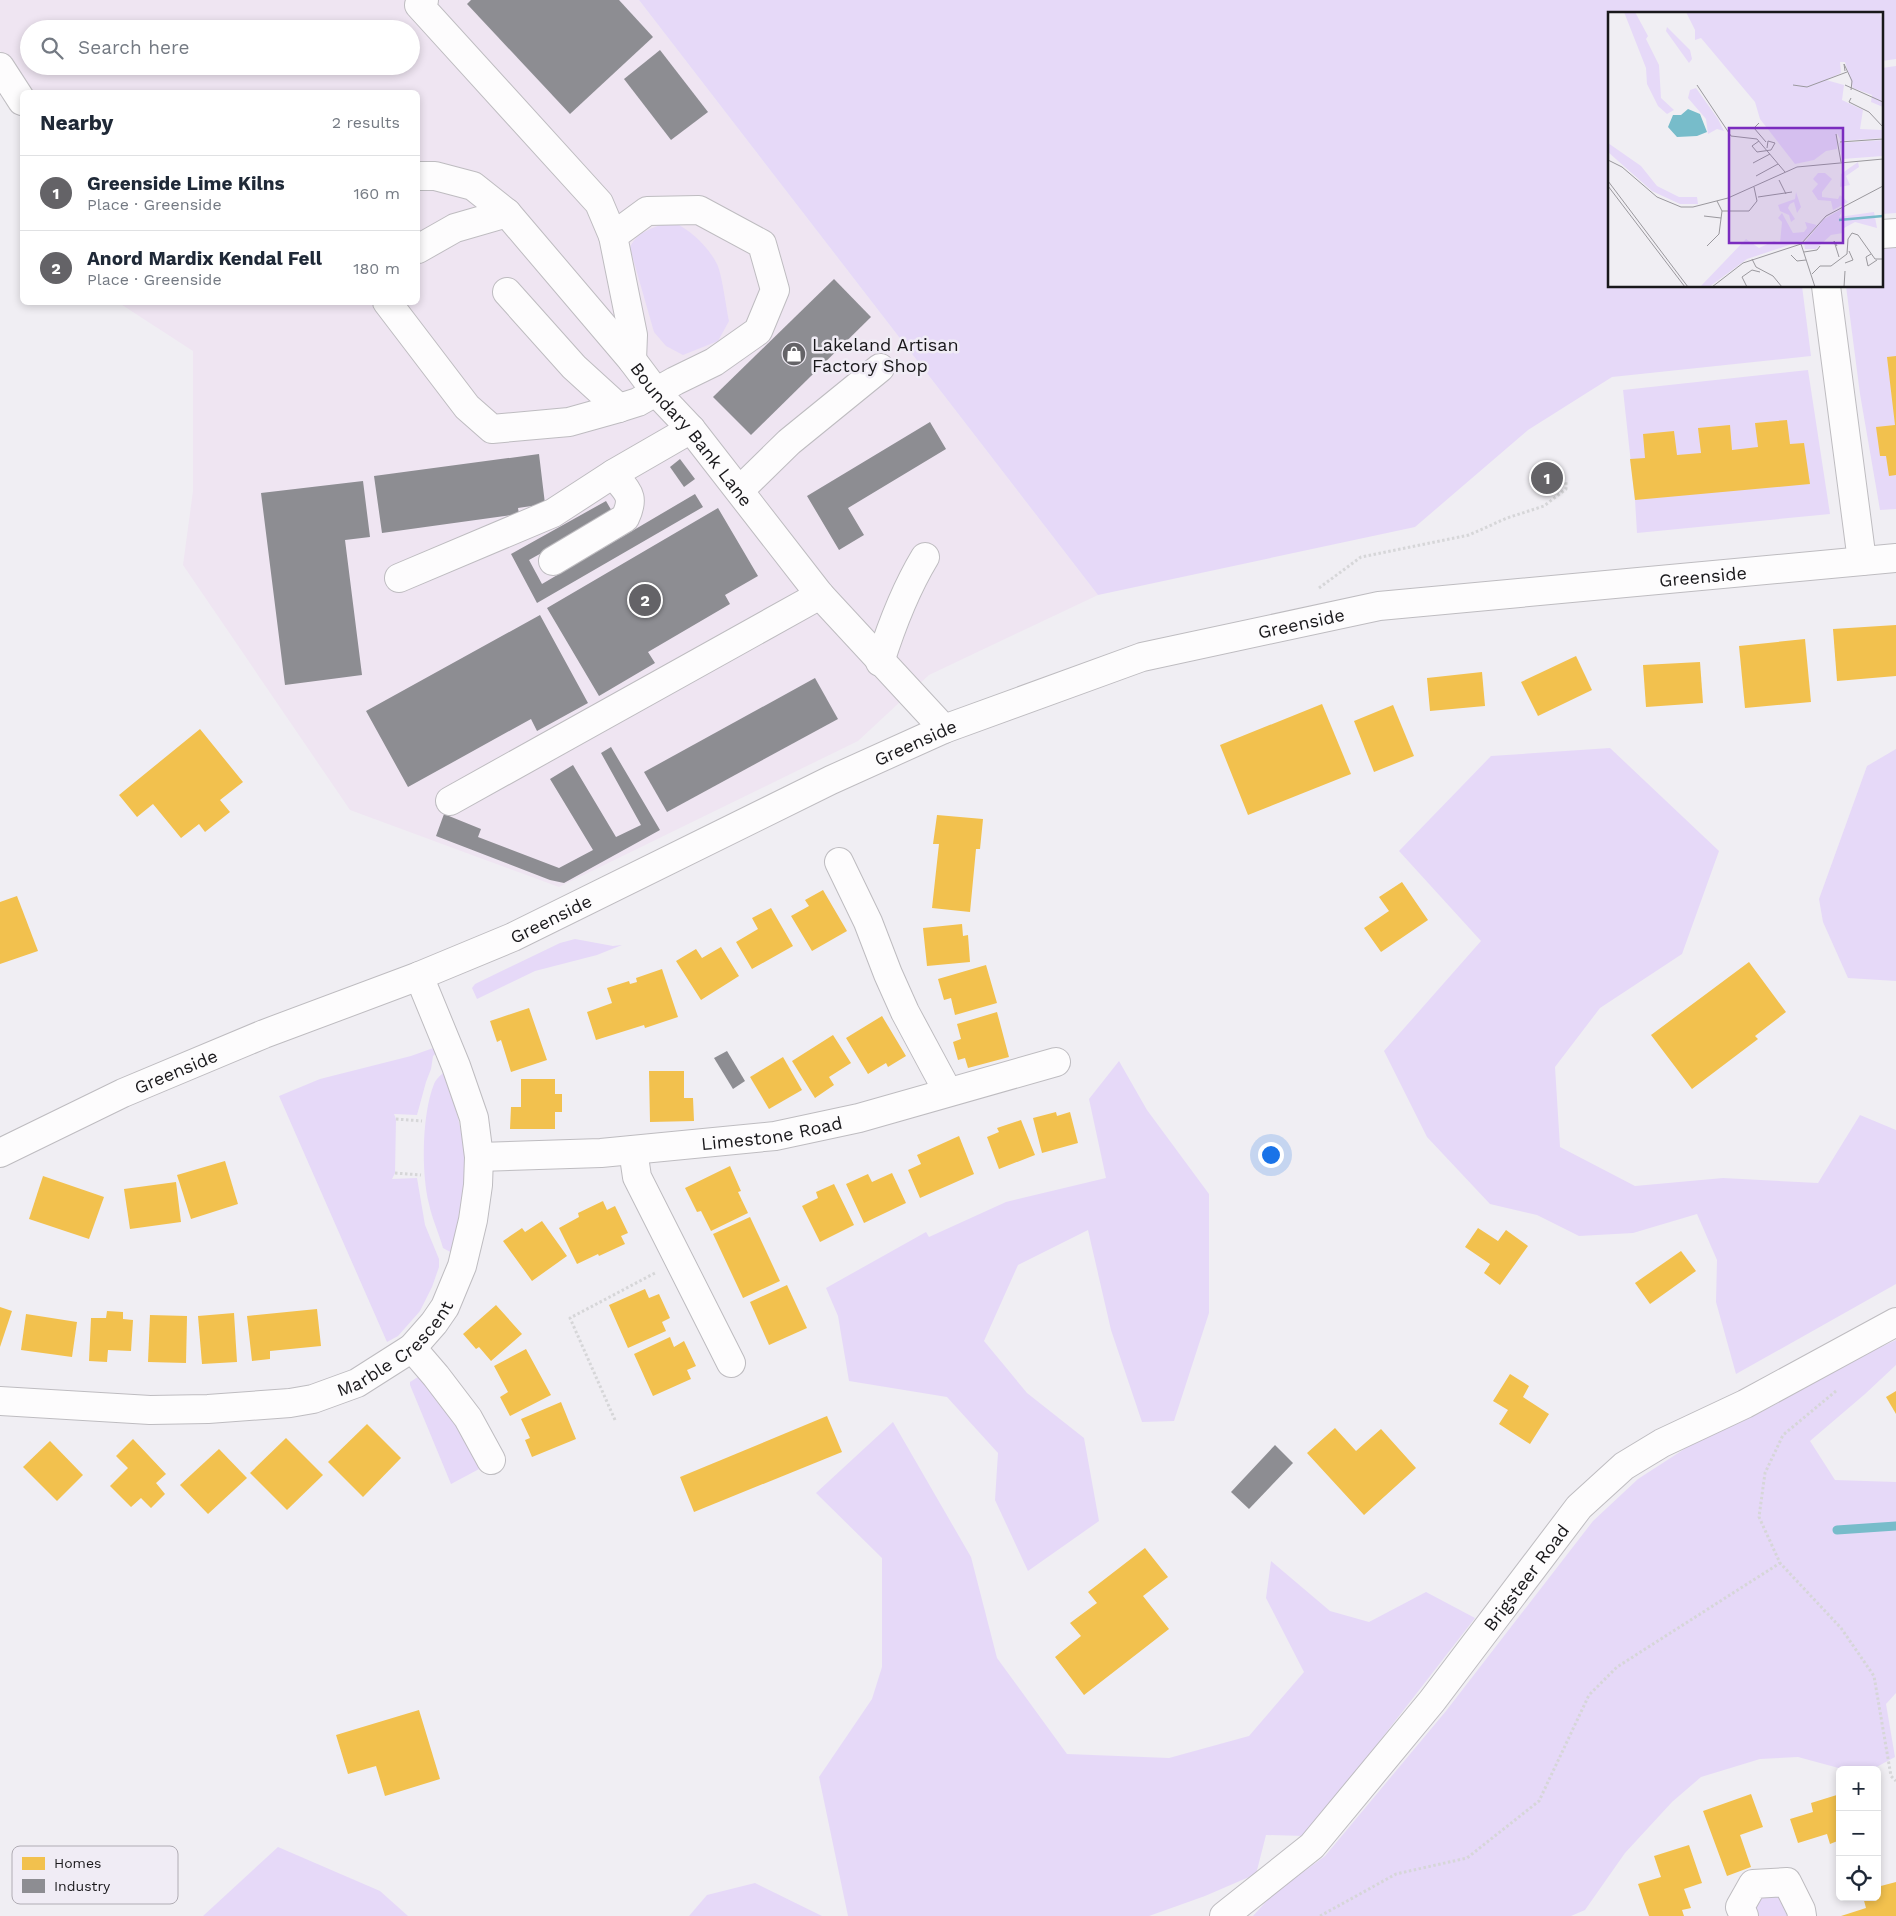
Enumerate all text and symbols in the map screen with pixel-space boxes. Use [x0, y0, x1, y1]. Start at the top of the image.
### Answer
inset map [1608, 12, 1884, 288]
search box [20, 20, 420, 75]
icon: search [38, 34, 66, 62]
text: Search here [78, 36, 189, 59]
text: Nearby [40, 110, 113, 135]
text: 2 results [332, 113, 400, 132]
text: Greenside Lime Kilns [87, 172, 285, 195]
text: 1 [53, 184, 59, 203]
text: 160 m [353, 184, 400, 203]
text: Place · Greenside [87, 195, 222, 214]
text: Anord Mardix Kendal Fell [87, 247, 322, 270]
text: 2 [51, 259, 61, 278]
text: 180 m [353, 259, 400, 278]
text: Place · Greenside [87, 270, 222, 289]
place label: Lakeland Artisan Factory Shop [812, 334, 959, 376]
shop icon: Lakeland Artisan Factory Shop [781, 341, 807, 367]
street label: Boundary Bank Lane [627, 358, 757, 510]
pin: 1 [1531, 459, 1563, 497]
street label: Greenside [1658, 561, 1748, 590]
pin: 2 [629, 581, 661, 619]
street label: Greenside [1256, 603, 1346, 642]
street label: Greenside [871, 715, 959, 770]
street label: Greenside [507, 889, 595, 947]
street label: Greenside [131, 1044, 220, 1098]
street label: Limestone Road [700, 1111, 844, 1154]
your location [1258, 1142, 1284, 1168]
street label: Marble Crescent [334, 1297, 457, 1400]
street label: Brigsteer Road [1479, 1520, 1573, 1635]
map controls [1836, 1766, 1881, 1901]
button: + [1836, 1766, 1881, 1811]
button: − [1836, 1811, 1881, 1856]
legend [12, 1846, 178, 1904]
text: Homes [54, 1855, 101, 1871]
button: locate [1836, 1856, 1881, 1901]
text: Industry [54, 1878, 111, 1894]

